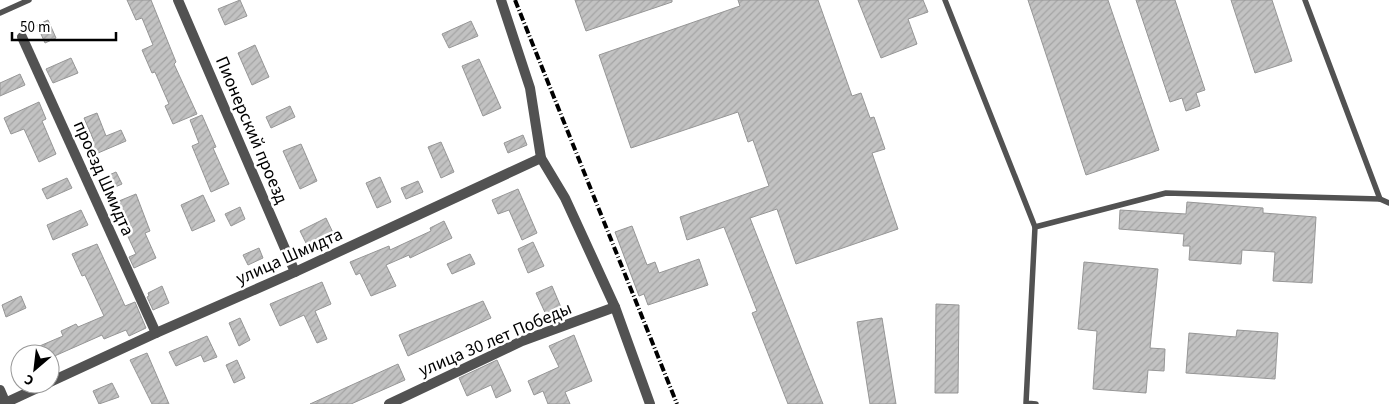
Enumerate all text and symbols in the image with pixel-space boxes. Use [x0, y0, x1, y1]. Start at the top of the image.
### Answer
scale bar [12, 10, 116, 42]
text: 50 m [20, 17, 50, 38]
street label: Пионерский проезд [209, 53, 294, 208]
street label: проезд Шмидта [67, 117, 140, 240]
street label: улица Шмидта [232, 222, 347, 291]
street label: улица 30 лет Победы [415, 296, 576, 383]
north arrow [10, 344, 60, 394]
text: С [21, 369, 38, 390]

